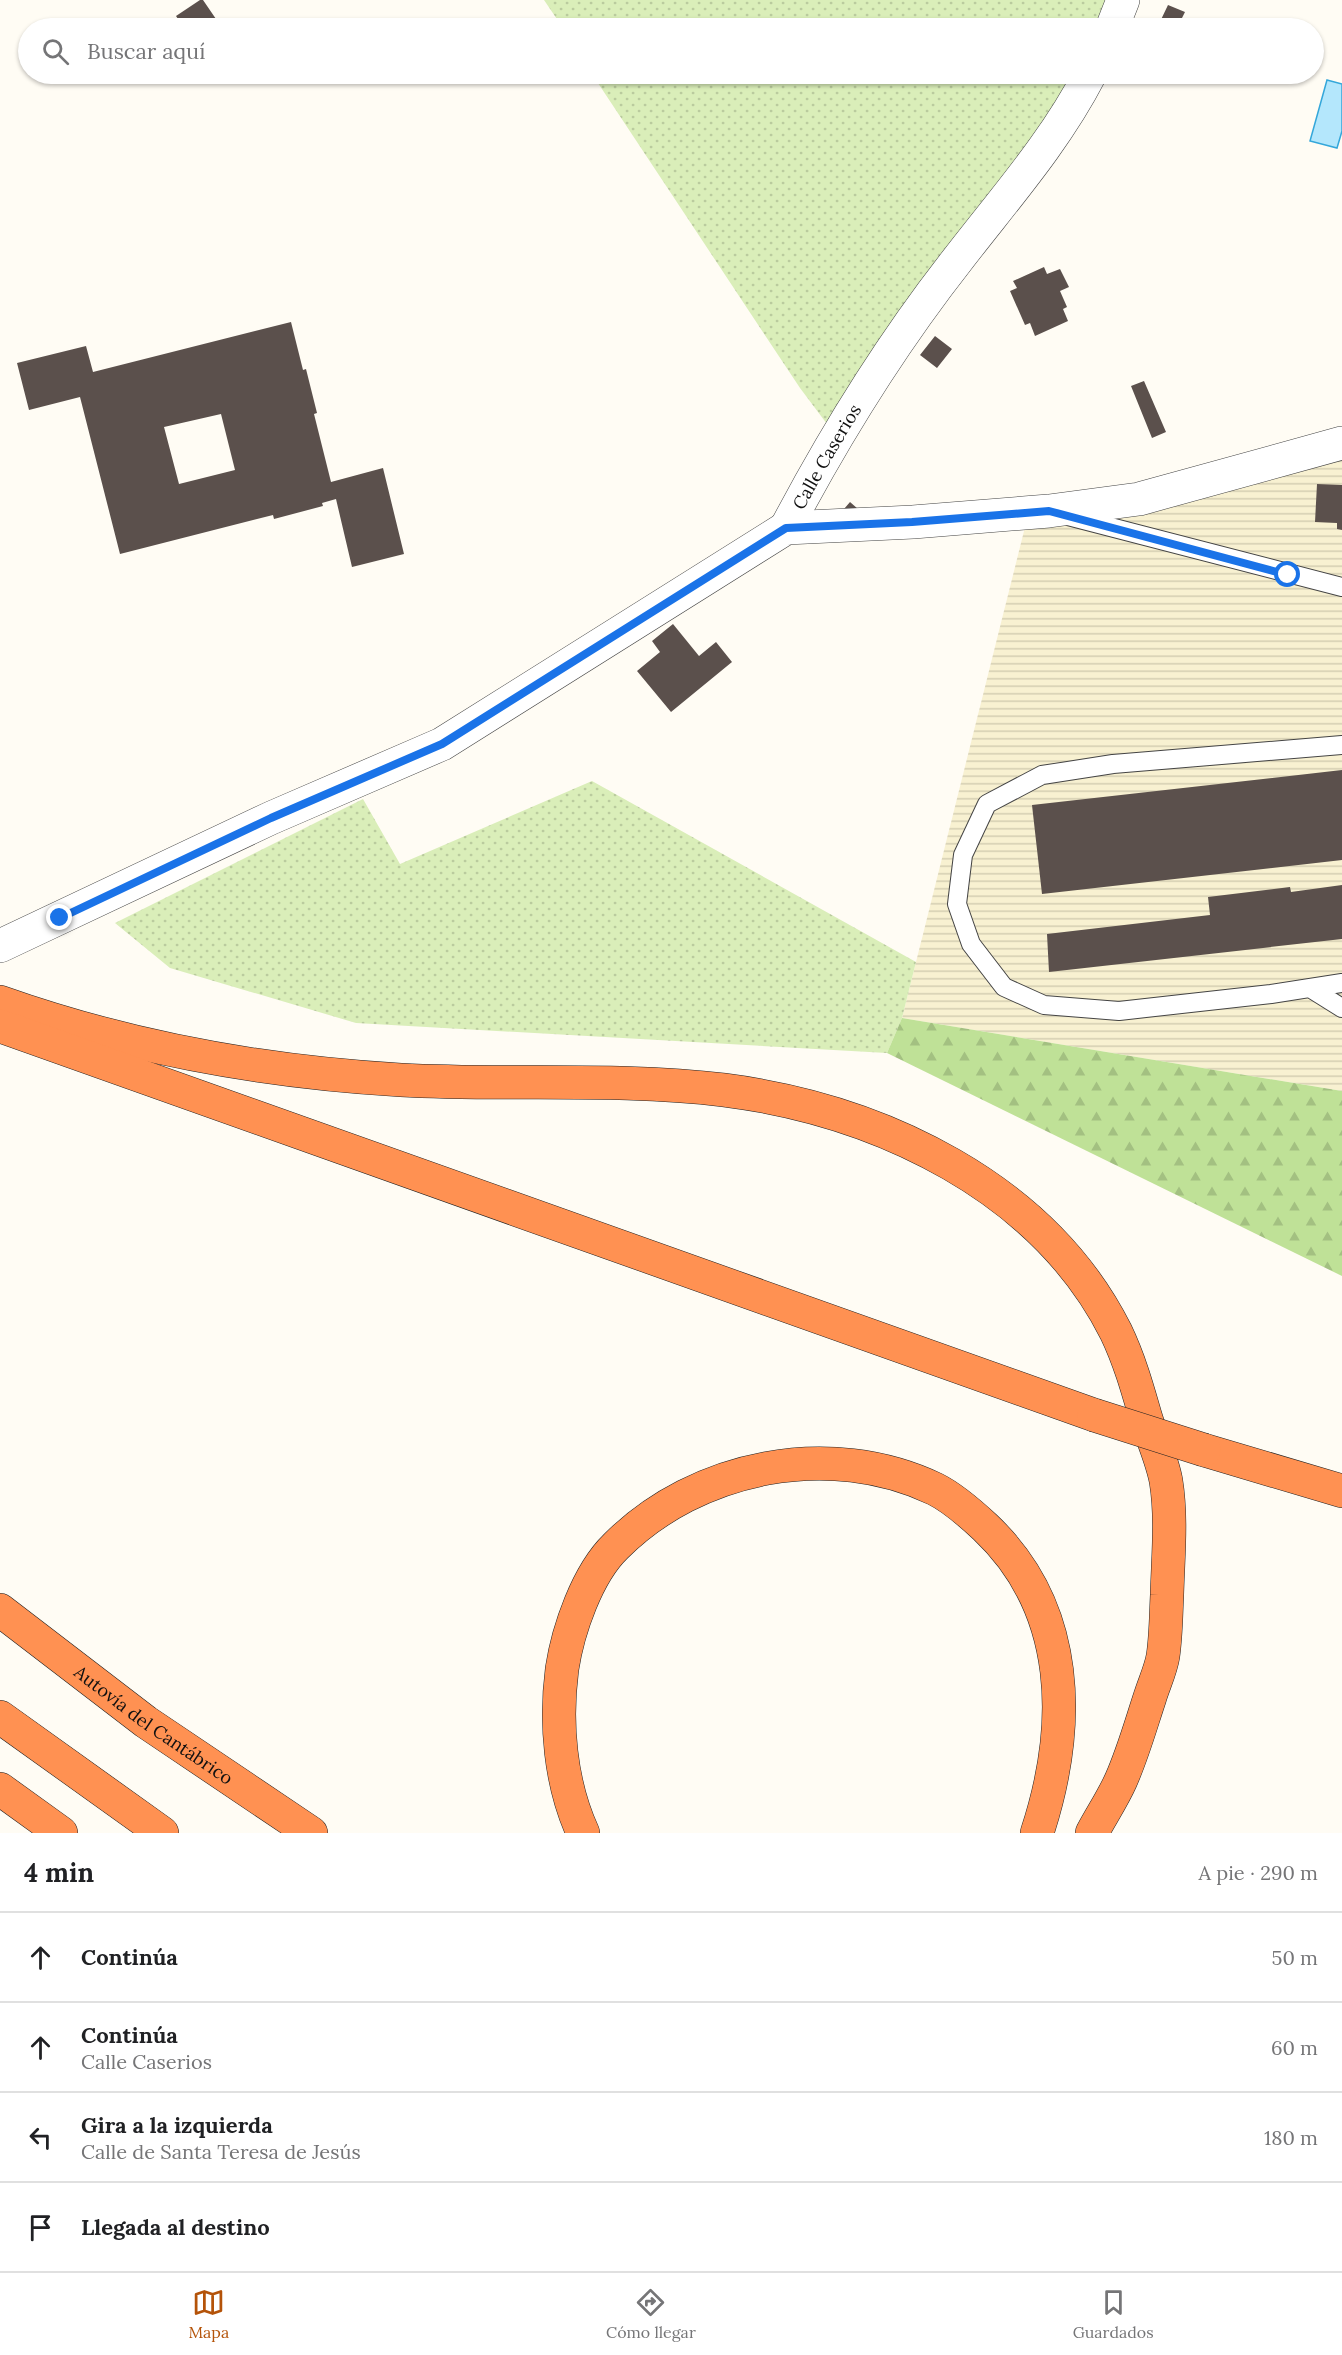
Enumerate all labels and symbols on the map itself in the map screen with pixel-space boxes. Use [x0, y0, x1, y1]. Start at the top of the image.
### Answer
street label: Calle Caserios [787, 400, 866, 513]
route start [1274, 561, 1300, 587]
route end [46, 904, 72, 930]
street label: Autovía del Cantábrico [69, 1659, 238, 1789]

